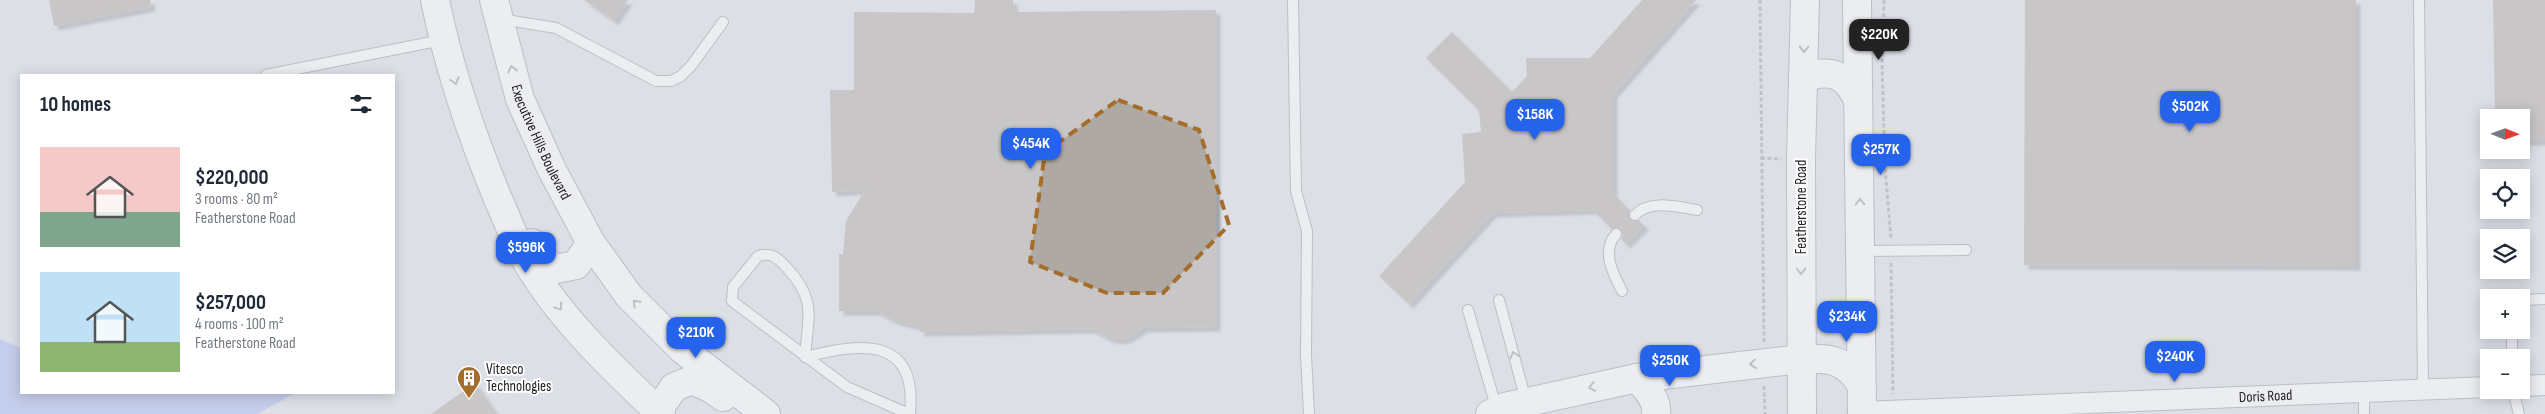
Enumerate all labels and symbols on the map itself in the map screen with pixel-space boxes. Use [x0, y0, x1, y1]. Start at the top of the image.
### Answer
pin: $220K [1844, 18, 1914, 61]
one-way arrow [1798, 45, 1809, 53]
one-way arrow [507, 64, 518, 73]
one-way arrow [450, 77, 460, 85]
street label: Executive Hills Boulevard [507, 82, 576, 203]
pin: $502K [2155, 90, 2225, 133]
pin: $158K [1500, 98, 1570, 141]
north arrow [2480, 109, 2530, 159]
pin: $454K [996, 128, 1066, 170]
pin: $257K [1846, 134, 1916, 176]
street label: Featherstone Road [1792, 160, 1811, 254]
one-way arrow [1854, 198, 1865, 206]
pin: $596K [491, 232, 561, 274]
one-way arrow [1796, 267, 1806, 275]
one-way arrow [633, 300, 642, 309]
pin: $234K [1812, 300, 1882, 343]
one-way arrow [553, 301, 562, 311]
pin: $210K [661, 316, 731, 359]
pin: $240K [2140, 340, 2210, 383]
pin: $250K [1635, 344, 1705, 387]
one-way arrow [1509, 352, 1519, 360]
one-way arrow [1748, 358, 1756, 369]
place label: Vitesco Technologies [486, 360, 551, 396]
building icon: Vitesco Technologies [456, 365, 482, 399]
one-way arrow [1588, 381, 1596, 392]
street label: Doris Road [2239, 385, 2293, 406]

